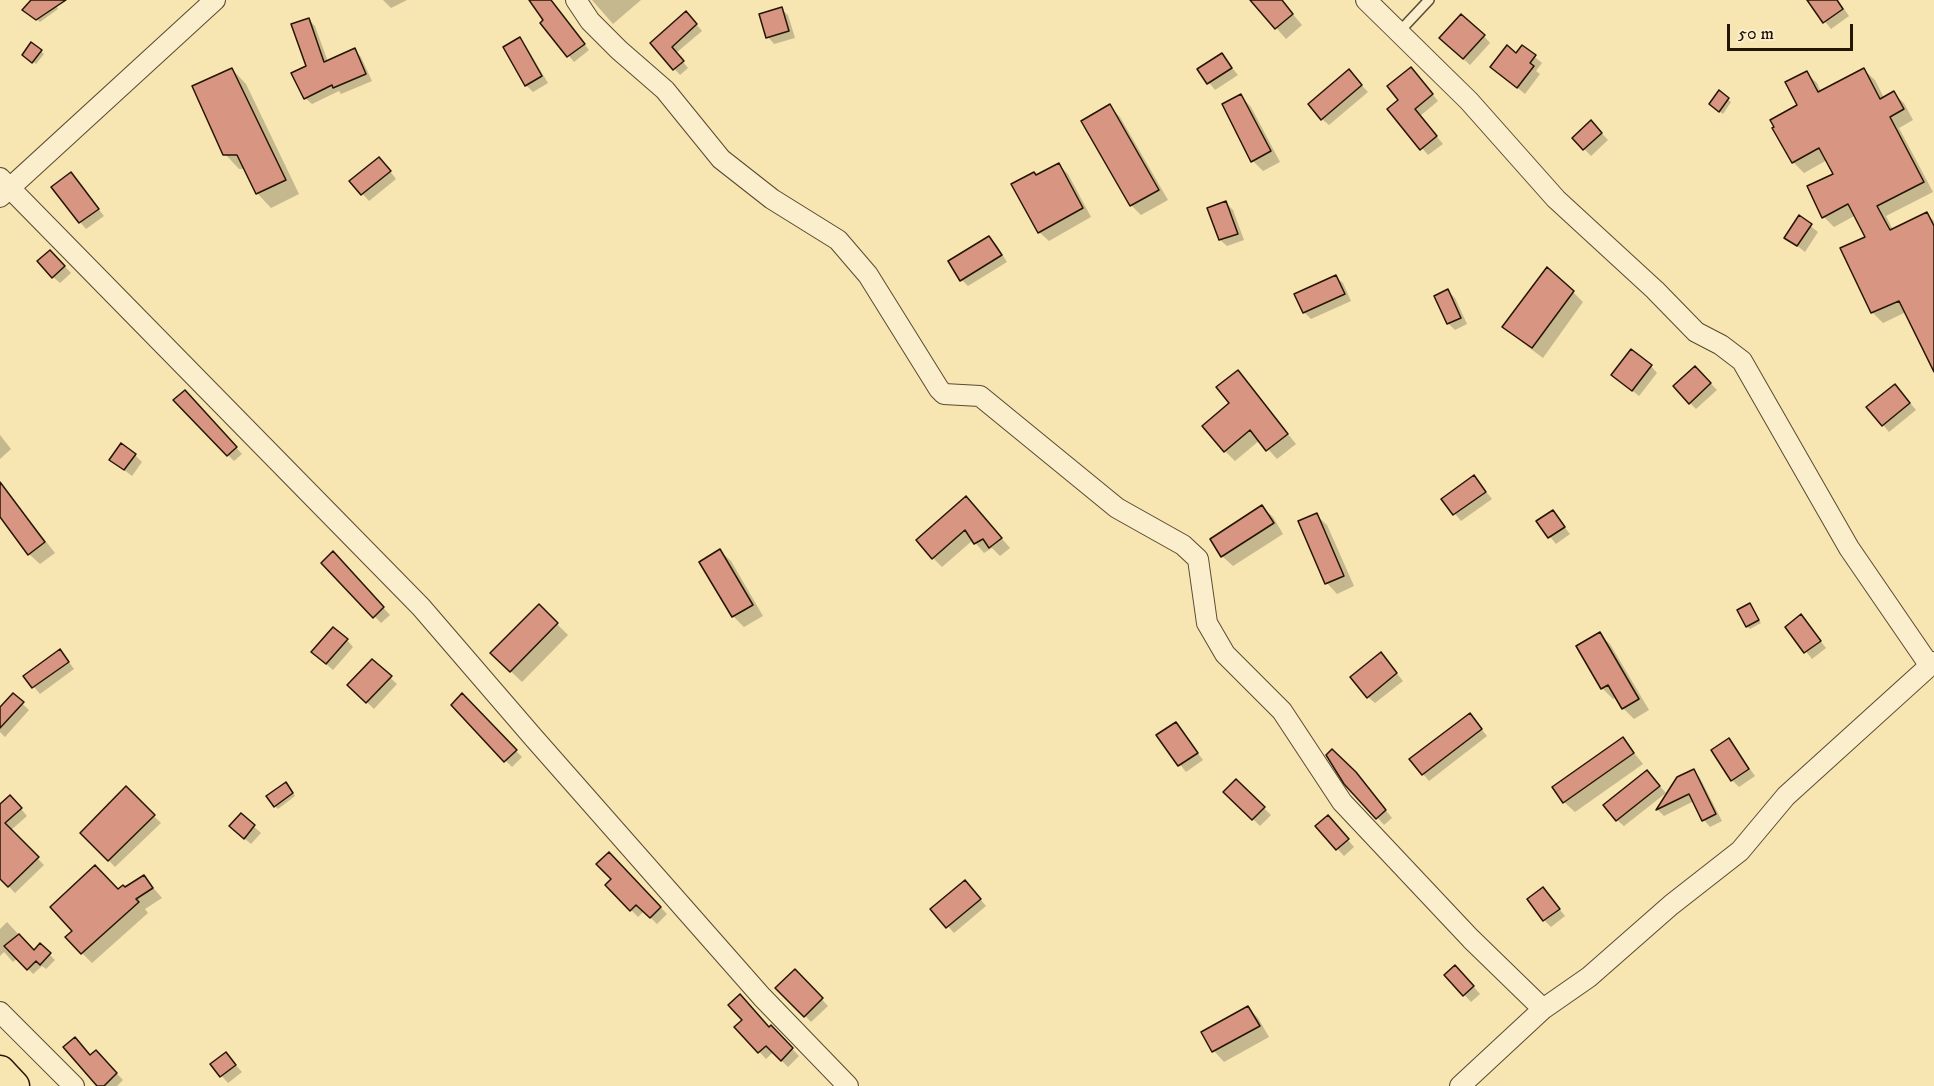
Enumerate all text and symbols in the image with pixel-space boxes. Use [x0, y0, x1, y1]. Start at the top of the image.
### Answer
scale bar [1730, 12, 1856, 50]
text: 50 m [1738, 23, 1774, 45]

